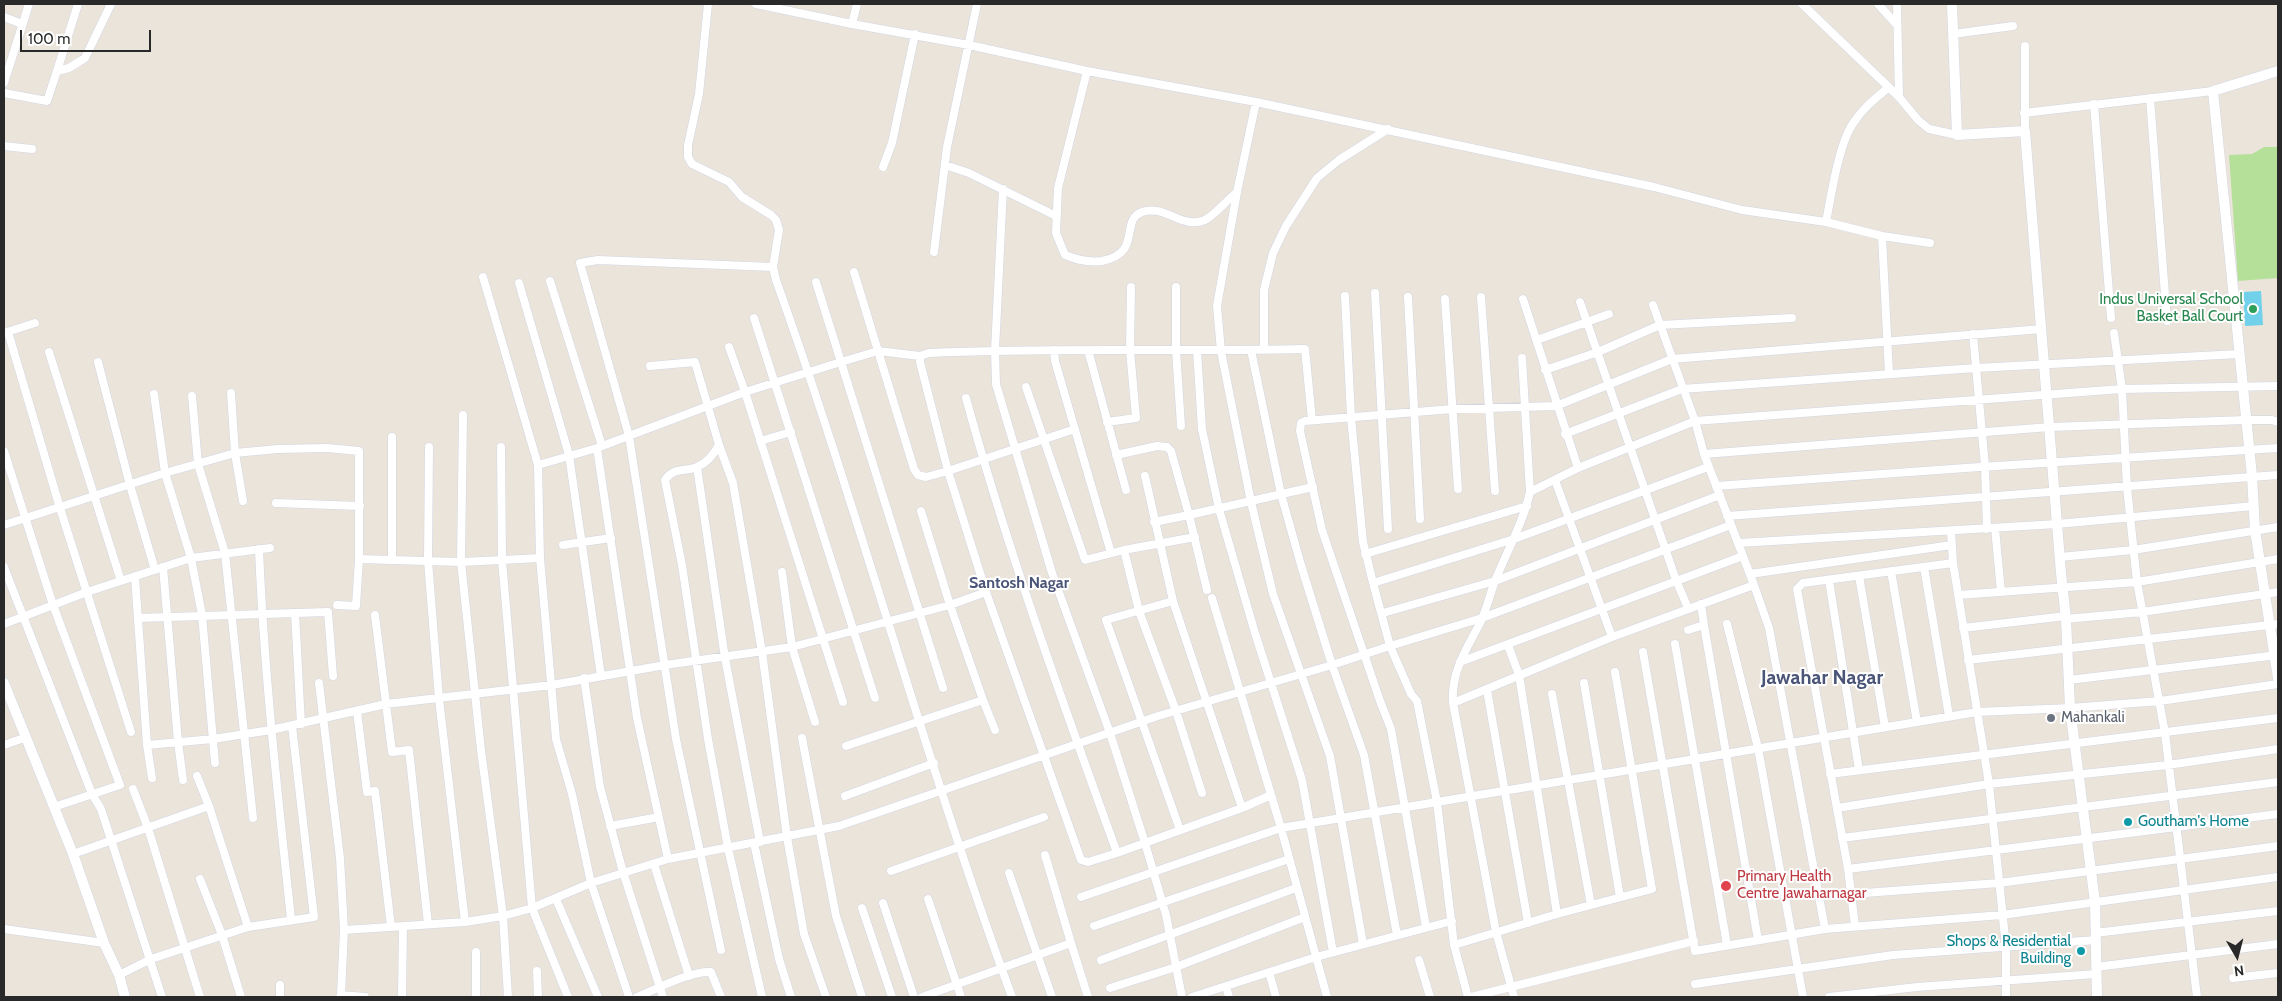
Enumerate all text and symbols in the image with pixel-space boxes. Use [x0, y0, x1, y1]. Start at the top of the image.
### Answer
scale bar [22, 20, 154, 52]
text: 100 m [28, 30, 70, 48]
place label: Indus Universal School Basket Ball Court [2099, 291, 2243, 326]
marker: Indus Universal School Basket Ball Court [2247, 303, 2259, 315]
district label: Santosh Nagar [969, 573, 1069, 593]
district label: Jawahar Nagar [1761, 666, 1883, 690]
place label: Mahankali [2061, 709, 2125, 727]
marker: Mahankali [2045, 712, 2057, 724]
place label: Goutham's Home [2138, 813, 2249, 831]
marker: Goutham's Home [2122, 816, 2134, 828]
place label: Primary Health Centre Jawaharnagar [1737, 868, 1866, 903]
marker: Primary Health Centre Jawaharnagar [1719, 879, 1733, 893]
north arrow [2212, 931, 2262, 981]
place label: Shops & Residential Building [1946, 933, 2071, 968]
marker: Shops & Residential Building [2075, 945, 2087, 957]
text: N [2233, 961, 2245, 980]

